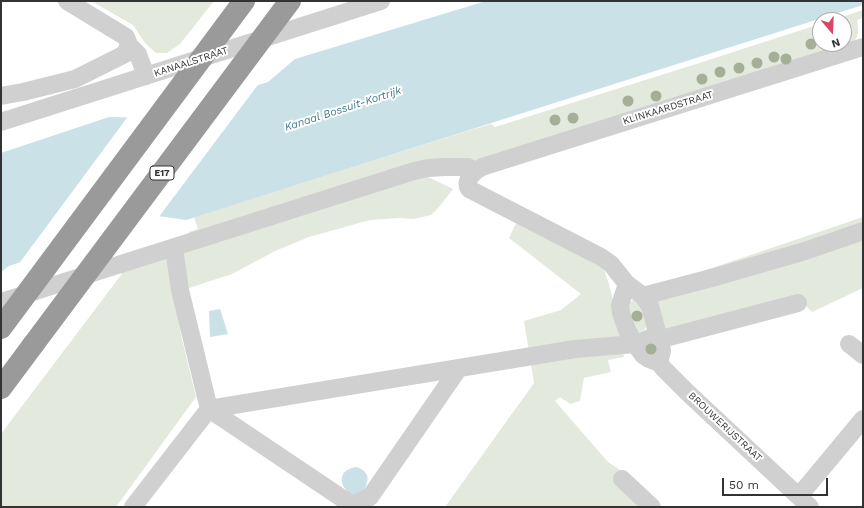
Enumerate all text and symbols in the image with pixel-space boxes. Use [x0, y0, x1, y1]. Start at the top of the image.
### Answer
north arrow [812, 12, 852, 52]
text: N [830, 35, 842, 50]
street label: KANAALSTRAAT [153, 44, 229, 80]
water label: Kanaal Bossuit-Kortrijk [283, 84, 403, 134]
street label: KLINKAARDSTRAAT [621, 89, 715, 127]
road number: E17 [150, 166, 174, 180]
street label: BROUWERIJSTRAAT [686, 390, 764, 464]
scale bar [724, 470, 830, 496]
text: 50 m [729, 478, 759, 492]

